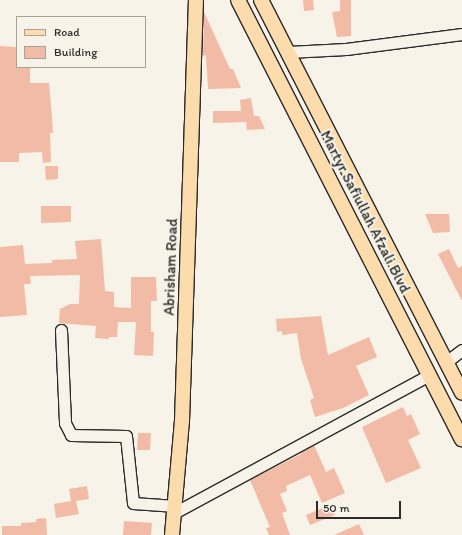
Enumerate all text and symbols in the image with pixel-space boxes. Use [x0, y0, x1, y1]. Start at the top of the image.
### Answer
legend [16, 16, 146, 68]
text: Road [54, 25, 80, 39]
text: Building [54, 45, 97, 59]
street label: Martyr Safiullah Afzali Blvd [316, 128, 414, 296]
street label: Abrisham Road [160, 218, 182, 316]
scale bar [318, 493, 403, 519]
text: 50 m [323, 501, 349, 515]

